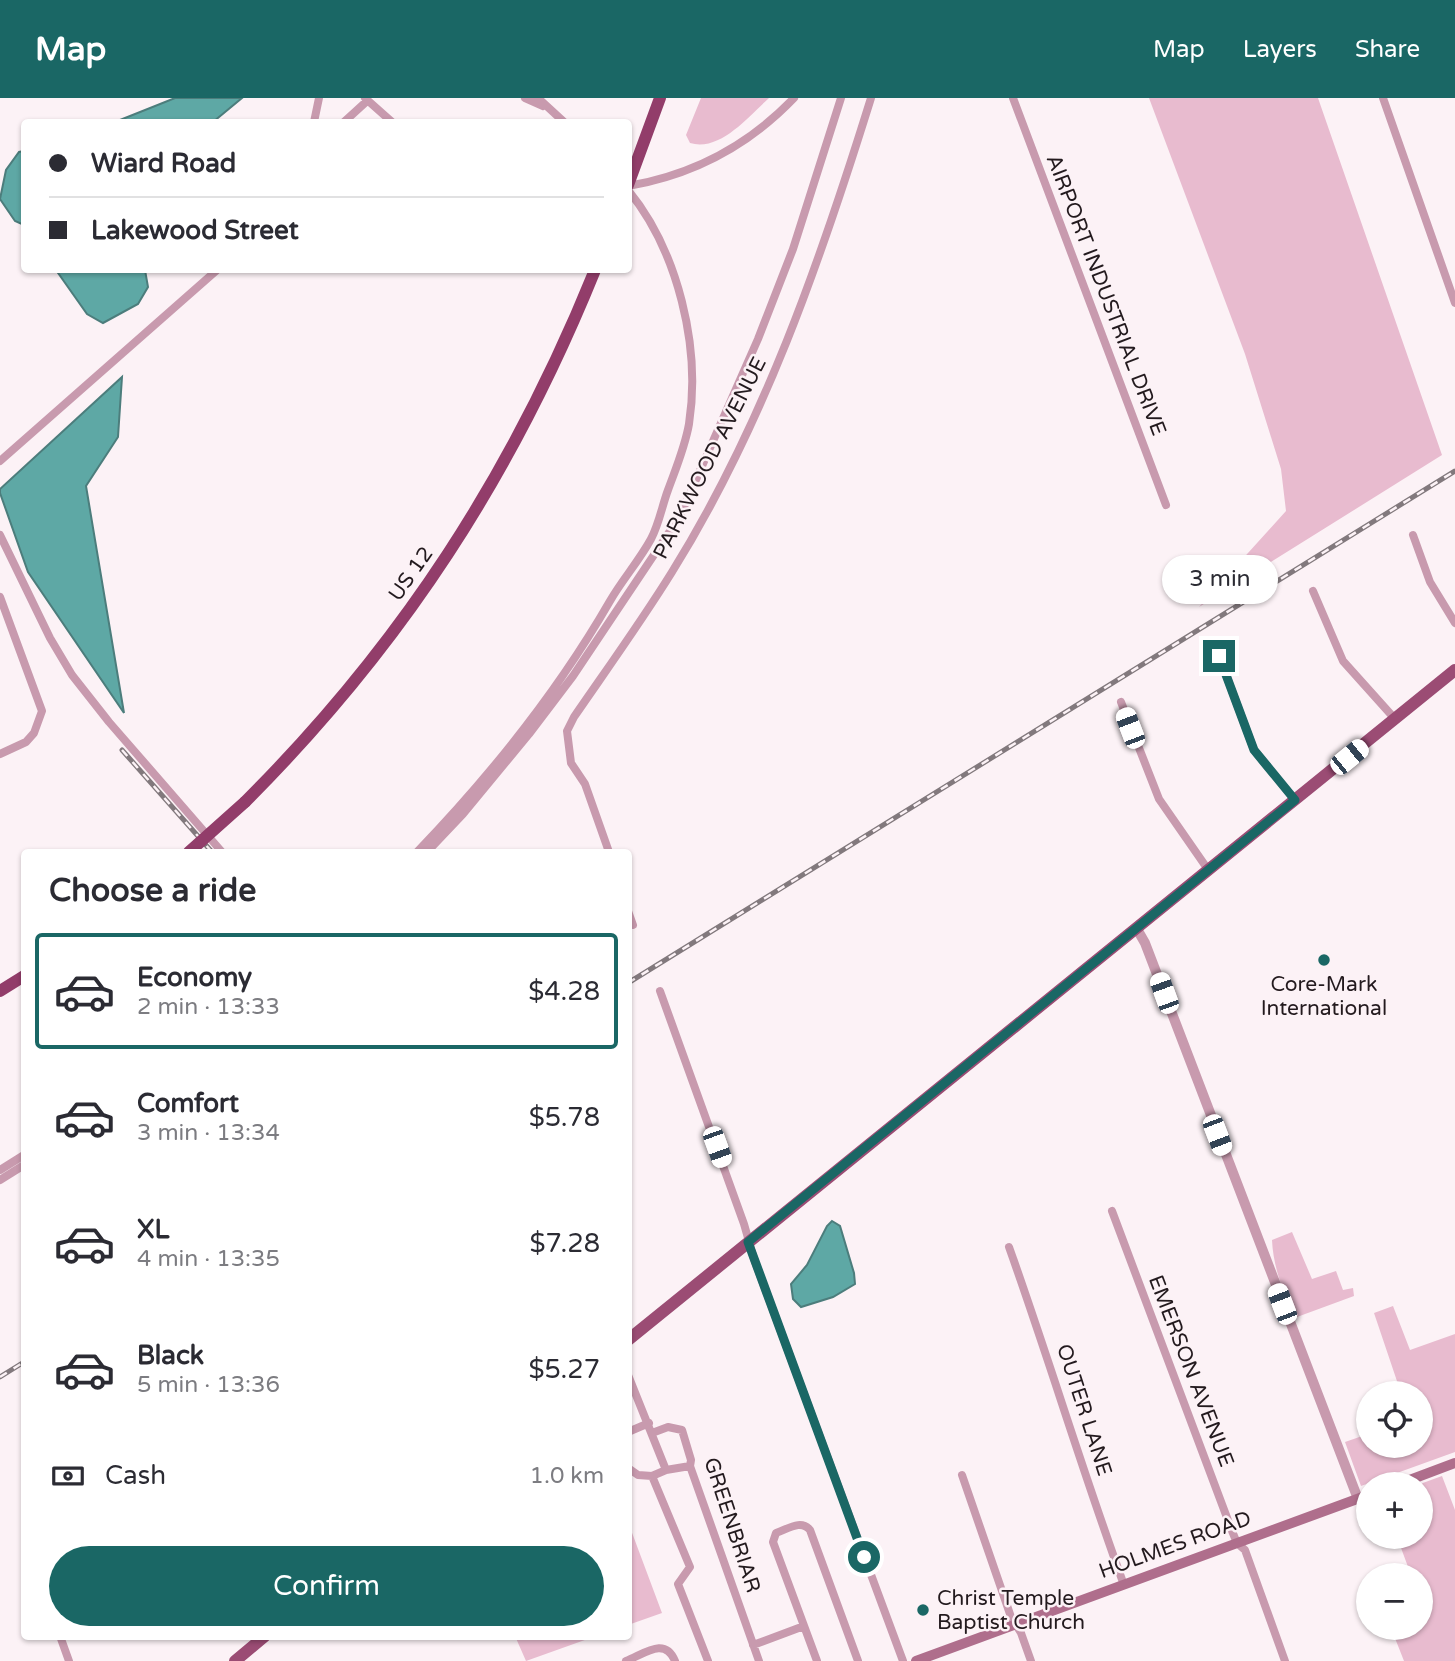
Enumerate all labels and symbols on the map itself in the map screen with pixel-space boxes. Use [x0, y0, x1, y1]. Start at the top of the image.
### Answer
street label: AIRPORT INDUSTRIAL DRIVE [1041, 151, 1171, 439]
street label: PARKWOOD AVENUE [648, 353, 772, 563]
street label: US 12 [383, 542, 439, 606]
callout: 3 min [1161, 554, 1277, 603]
route end [1203, 640, 1235, 672]
car [1113, 705, 1148, 751]
car [1327, 736, 1372, 778]
marker: Core-Mark International [1316, 952, 1332, 968]
car [1147, 970, 1182, 1016]
place label: Core-Mark International [1261, 972, 1387, 1021]
car [1200, 1112, 1235, 1158]
car [700, 1124, 735, 1170]
street label: EMERSON AVENUE [1143, 1272, 1239, 1470]
car [1265, 1281, 1300, 1327]
street label: OUTER LANE [1051, 1341, 1117, 1479]
street label: GREENBRIAR [698, 1454, 766, 1596]
street label: HOLMES ROAD [1095, 1506, 1255, 1584]
route start [848, 1541, 880, 1573]
place label: Christ Temple Baptist Church [937, 1586, 1085, 1635]
marker: Christ Temple Baptist Church [915, 1602, 931, 1618]

